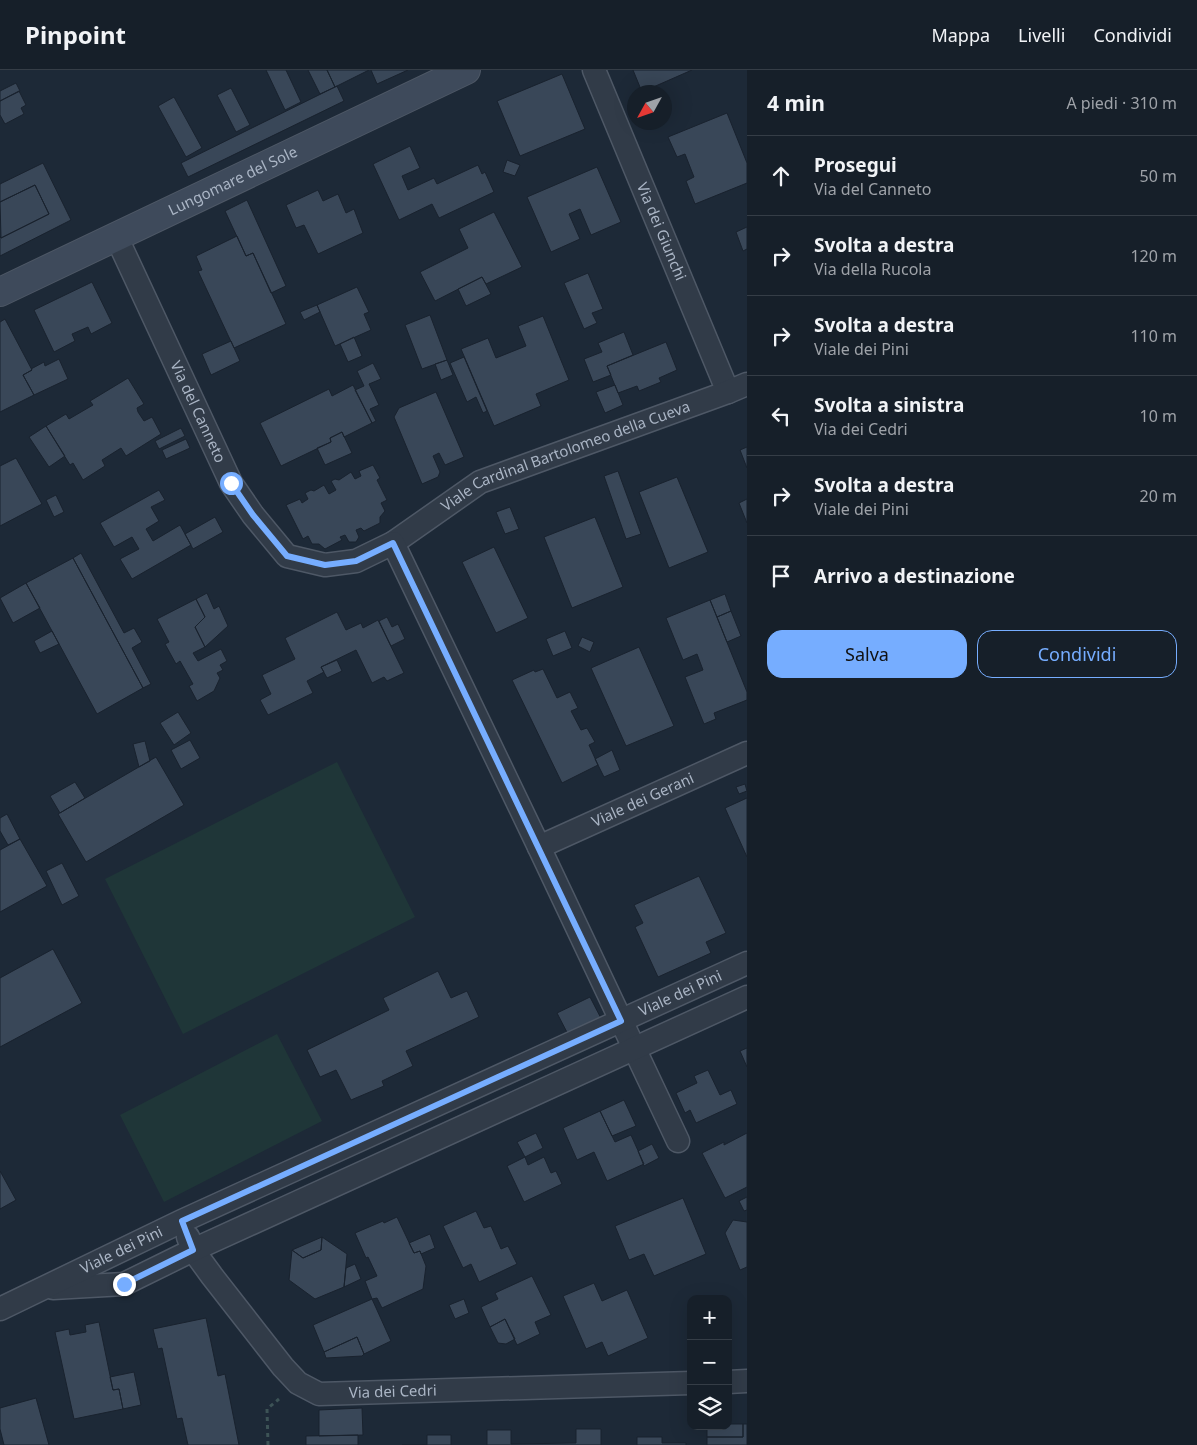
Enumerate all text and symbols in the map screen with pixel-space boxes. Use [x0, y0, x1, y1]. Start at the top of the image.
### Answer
text: Pinpoint [25, 18, 126, 51]
text: Mappa [931, 23, 990, 47]
text: Livelli [1018, 23, 1065, 47]
text: Condividi [1093, 23, 1172, 47]
north arrow [627, 85, 672, 130]
text: 4 min [767, 89, 825, 117]
text: A piedi · 310 m [1066, 92, 1177, 114]
street label: Lungomare del Sole [165, 141, 300, 219]
text: Prosegui [814, 152, 897, 178]
icon: ahead [767, 162, 795, 190]
text: 50 m [1140, 165, 1177, 187]
text: Via del Canneto [814, 178, 931, 200]
street label: Via dei Giunchi [633, 179, 691, 283]
text: Svolta a destra [814, 232, 954, 258]
icon: right [767, 242, 795, 270]
text: 120 m [1130, 245, 1177, 267]
text: Via della Rucola [814, 258, 931, 280]
text: Svolta a destra [814, 312, 954, 338]
icon: right [767, 322, 795, 350]
text: 110 m [1130, 325, 1177, 347]
text: Viale dei Pini [814, 338, 909, 360]
street label: Via del Canneto [166, 357, 231, 466]
text: Svolta a sinistra [814, 392, 964, 418]
street label: Viale Cardinal Bartolomeo della Cueva [437, 396, 692, 515]
icon: left [767, 402, 795, 430]
text: 10 m [1140, 405, 1177, 427]
text: Via dei Cedri [814, 418, 908, 440]
route start [220, 472, 243, 495]
text: Svolta a destra [814, 472, 954, 498]
icon: right [767, 482, 795, 510]
text: 20 m [1140, 485, 1177, 507]
text: Viale dei Pini [814, 498, 909, 520]
icon: arrive [767, 562, 795, 590]
text: Arrivo a destinazione [814, 563, 1015, 589]
button: Salva [767, 630, 967, 678]
button: Condividi [977, 630, 1177, 678]
street label: Viale dei Gerani [588, 767, 697, 831]
street label: Viale dei Pini [635, 965, 725, 1020]
street label: Viale dei Pini [77, 1221, 166, 1278]
route end [113, 1273, 136, 1296]
map controls [687, 1295, 732, 1430]
button: + [687, 1295, 732, 1340]
button: − [687, 1340, 732, 1385]
street label: Via dei Cedri [348, 1380, 437, 1402]
button: layers [687, 1385, 732, 1430]

